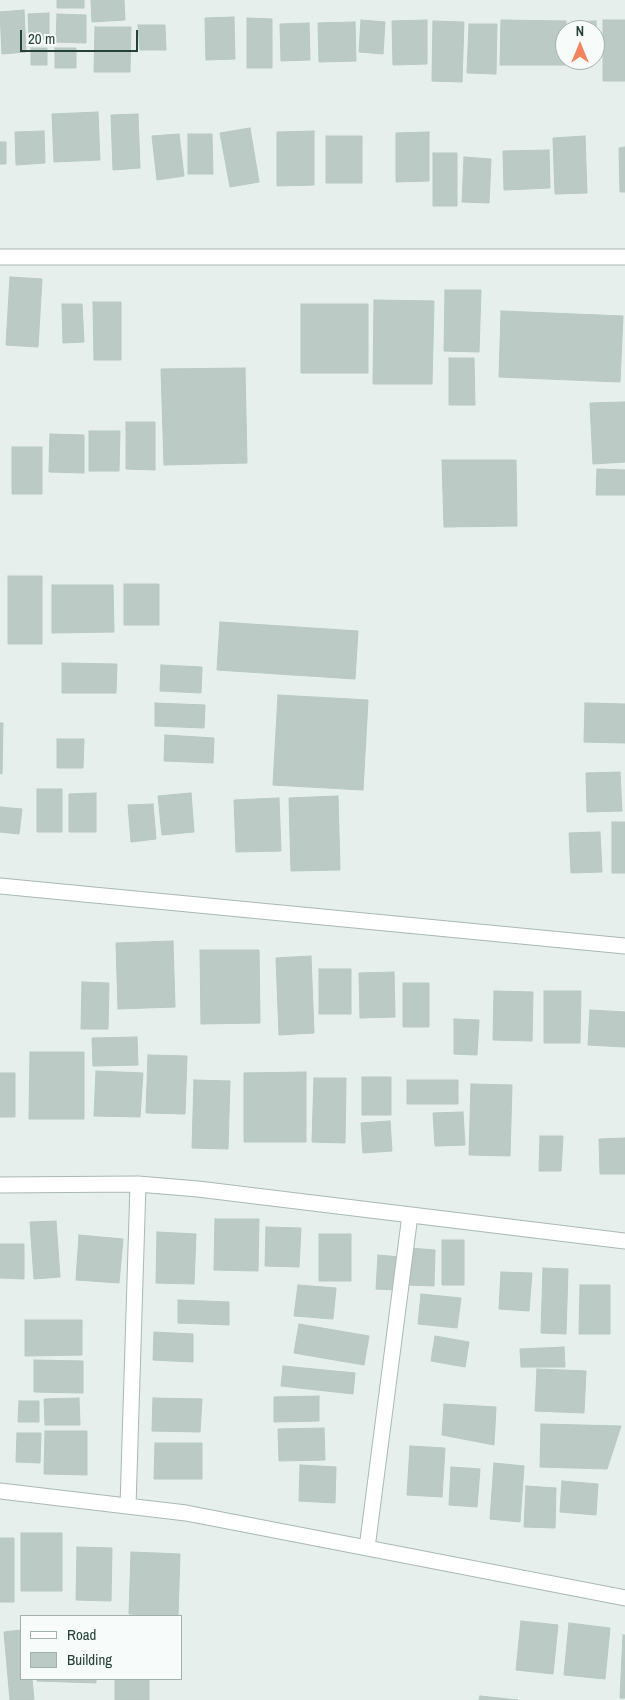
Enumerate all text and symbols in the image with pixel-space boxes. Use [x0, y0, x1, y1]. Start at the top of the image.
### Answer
scale bar [22, 20, 140, 52]
north arrow [555, 20, 605, 70]
text: N [576, 22, 584, 40]
text: 20 m [28, 28, 55, 49]
legend [20, 1615, 182, 1680]
text: Road [67, 1624, 96, 1645]
text: Building [67, 1649, 112, 1670]

